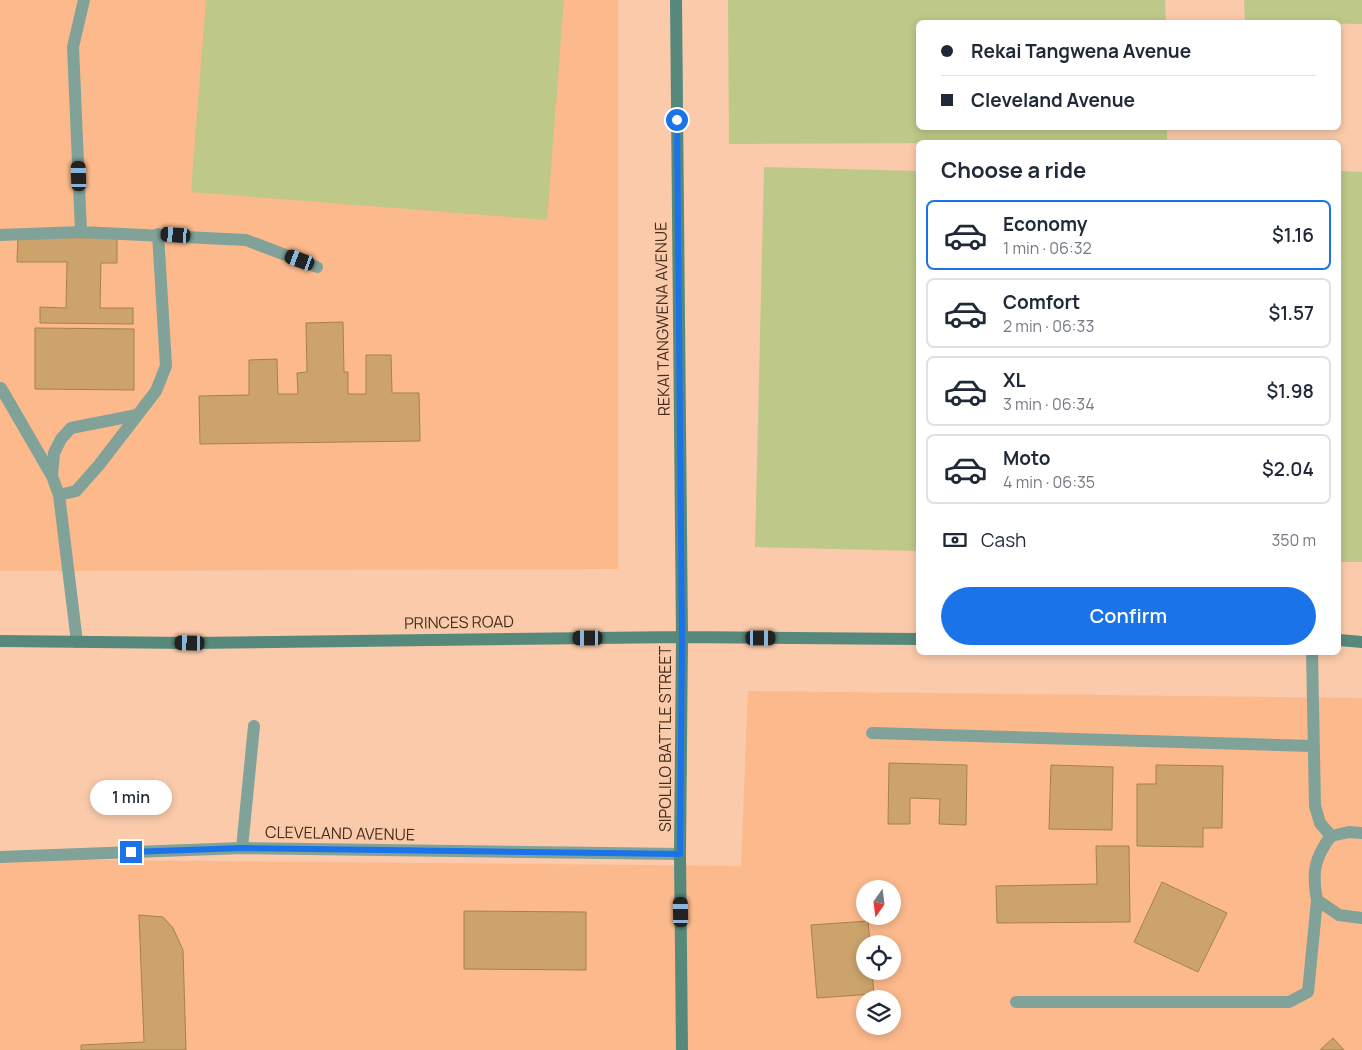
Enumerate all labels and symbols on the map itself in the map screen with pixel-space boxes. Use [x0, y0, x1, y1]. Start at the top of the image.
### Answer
route start [666, 109, 688, 131]
car [70, 161, 87, 191]
street label: REKAI TANGWENA AVENUE [649, 222, 675, 416]
car [160, 226, 191, 244]
car [283, 248, 316, 272]
street label: PRINCES ROAD [404, 610, 514, 634]
car [573, 631, 603, 646]
car [746, 631, 776, 646]
car [174, 635, 205, 651]
street label: SIPOLILO BATTLE STREET [654, 645, 676, 832]
callout: 1 min [90, 780, 172, 814]
street label: CLEVELAND AVENUE [265, 821, 415, 845]
route end [120, 841, 142, 863]
north arrow [856, 880, 901, 925]
car [673, 897, 688, 927]

